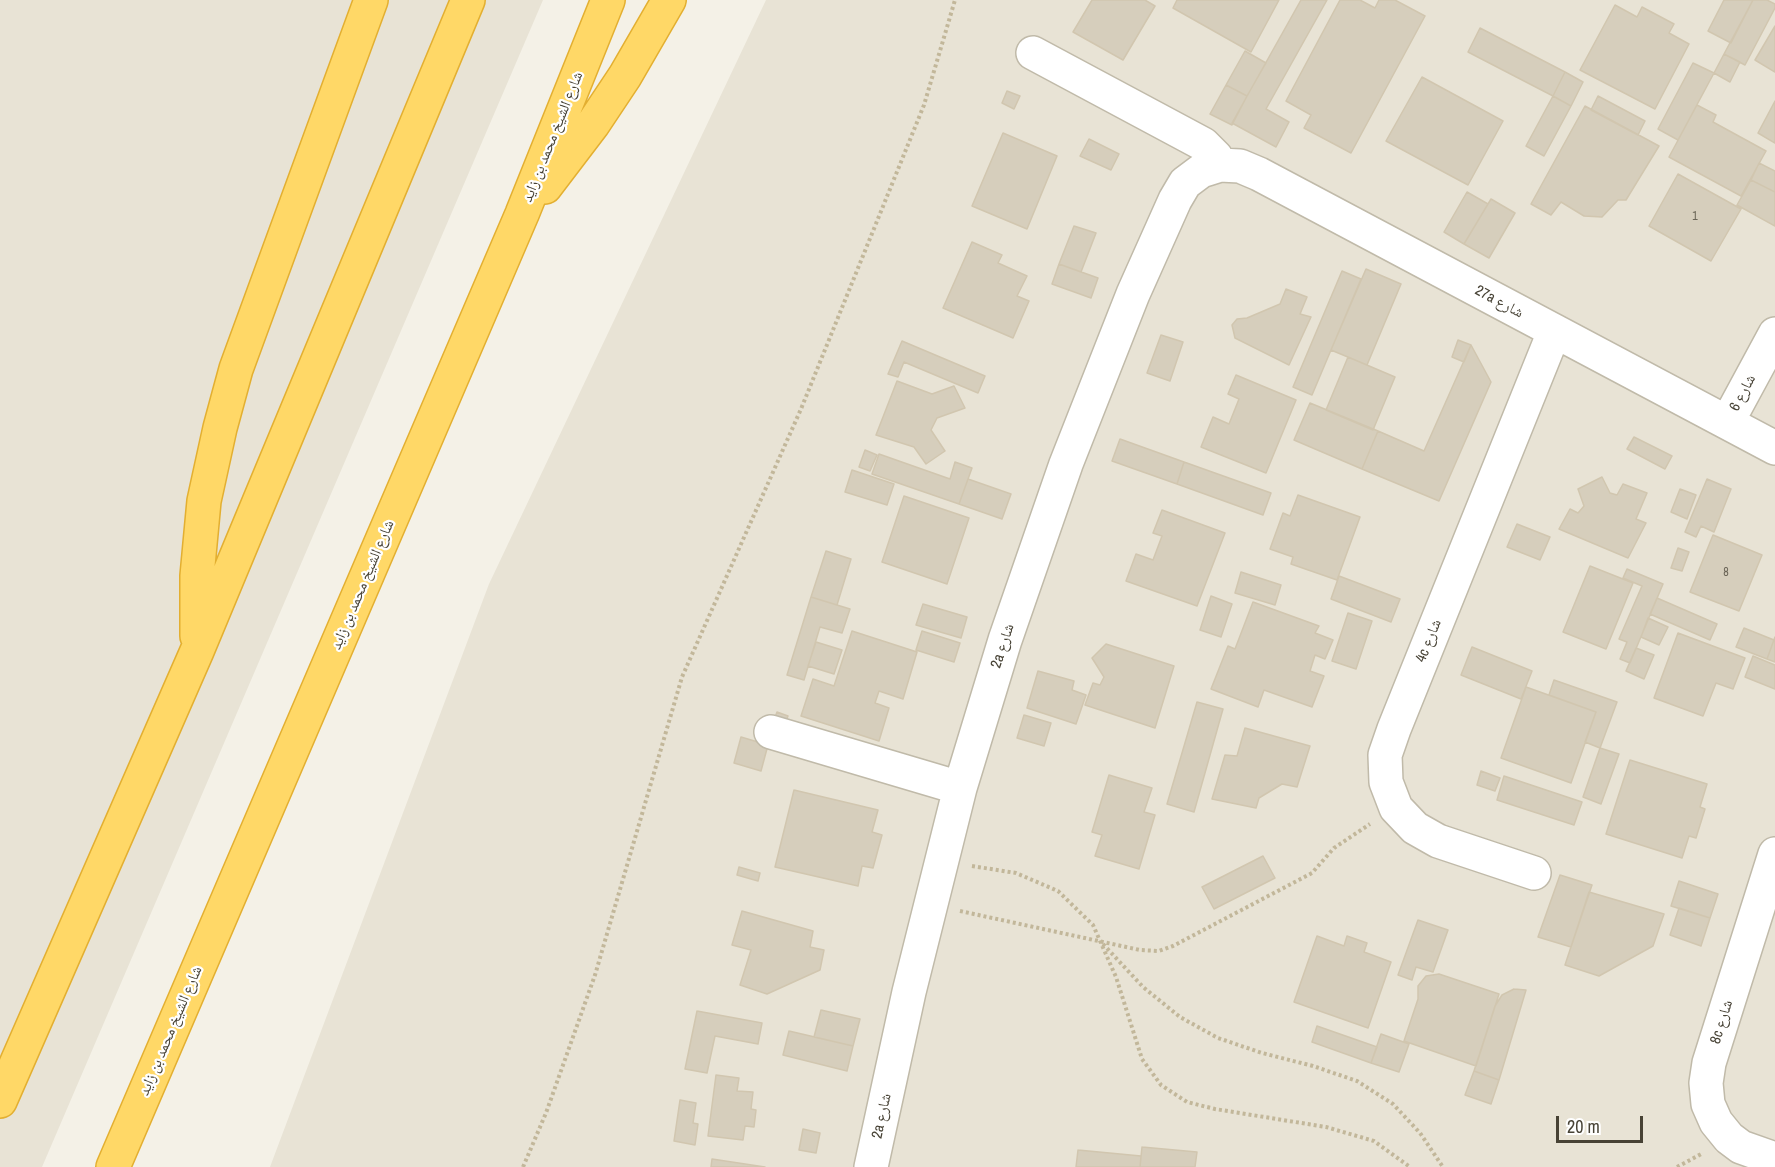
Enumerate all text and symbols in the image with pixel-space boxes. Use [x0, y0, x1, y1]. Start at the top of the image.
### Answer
street label: شارع الشيخ محمد بن زايد [519, 69, 587, 205]
house number: 1 [1692, 210, 1698, 224]
street label: 27a شارع [1472, 282, 1526, 322]
street label: شارع 6 [1726, 372, 1760, 414]
street label: شارع الشيخ محمد بن زايد [328, 518, 398, 652]
house number: 8 [1723, 566, 1729, 580]
street label: 4c شارع [1412, 617, 1446, 665]
street label: 2a شارع [987, 622, 1019, 670]
street label: شارع الشيخ محمد بن زايد [136, 964, 206, 1098]
street label: 8c شارع [1707, 998, 1737, 1046]
street label: 2a شارع [868, 1092, 896, 1140]
scale bar [1559, 1104, 1646, 1142]
text: 20 m [1567, 1114, 1600, 1139]

